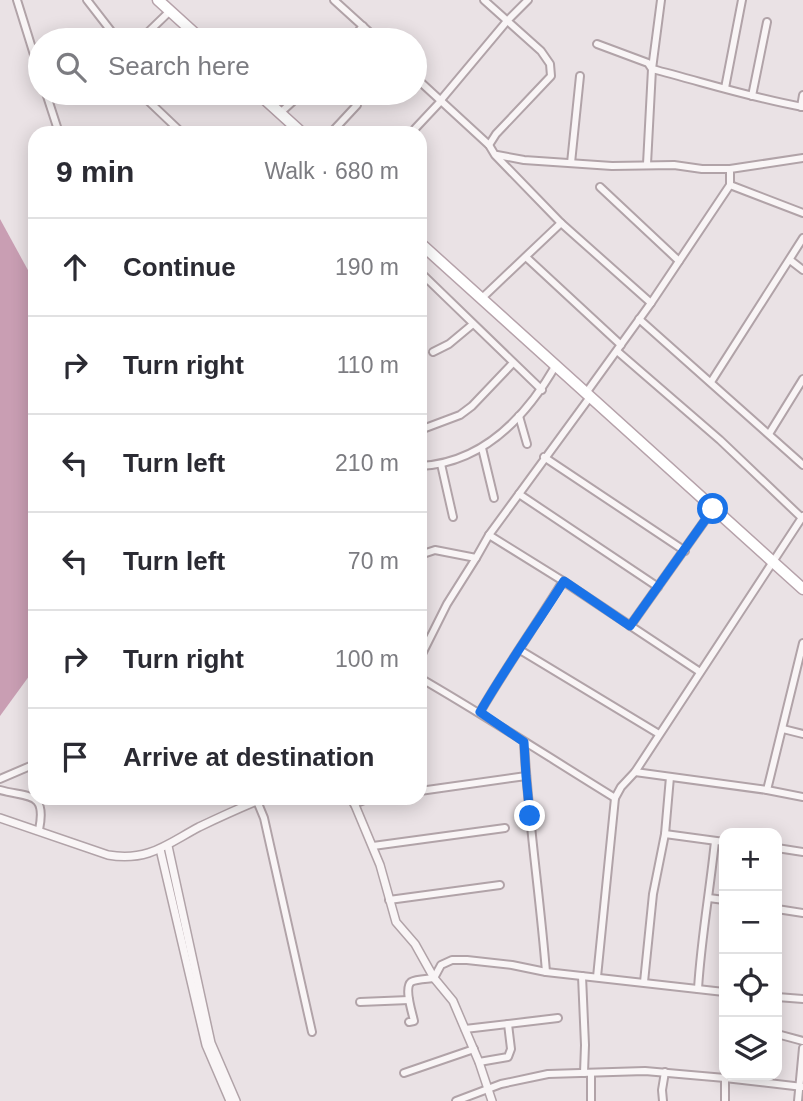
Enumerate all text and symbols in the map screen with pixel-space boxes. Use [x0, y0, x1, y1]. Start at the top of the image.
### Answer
search box [28, 28, 427, 105]
icon: search [52, 48, 90, 86]
text: Search here [108, 51, 250, 81]
text: 9 min [56, 155, 134, 188]
text: Walk · 680 m [264, 158, 399, 184]
icon: ahead [56, 248, 94, 286]
text: Continue [123, 252, 236, 282]
text: 190 m [335, 254, 399, 280]
icon: right [56, 346, 94, 384]
text: Turn right [123, 350, 244, 380]
text: 110 m [337, 352, 399, 378]
icon: left [56, 444, 94, 482]
text: Turn left [123, 448, 225, 478]
text: 210 m [335, 450, 399, 476]
route start [697, 493, 728, 524]
icon: left [56, 542, 94, 580]
text: Turn left [123, 546, 225, 576]
text: 70 m [348, 548, 399, 574]
icon: right [56, 640, 94, 678]
text: Turn right [123, 644, 244, 674]
text: 100 m [335, 646, 399, 672]
icon: arrive [56, 738, 94, 776]
text: Arrive at destination [123, 742, 374, 772]
route end [514, 800, 545, 831]
map controls [719, 828, 782, 1080]
button: + [719, 828, 782, 891]
button: − [719, 891, 782, 954]
button: locate [719, 954, 782, 1017]
button: layers [719, 1017, 782, 1080]

